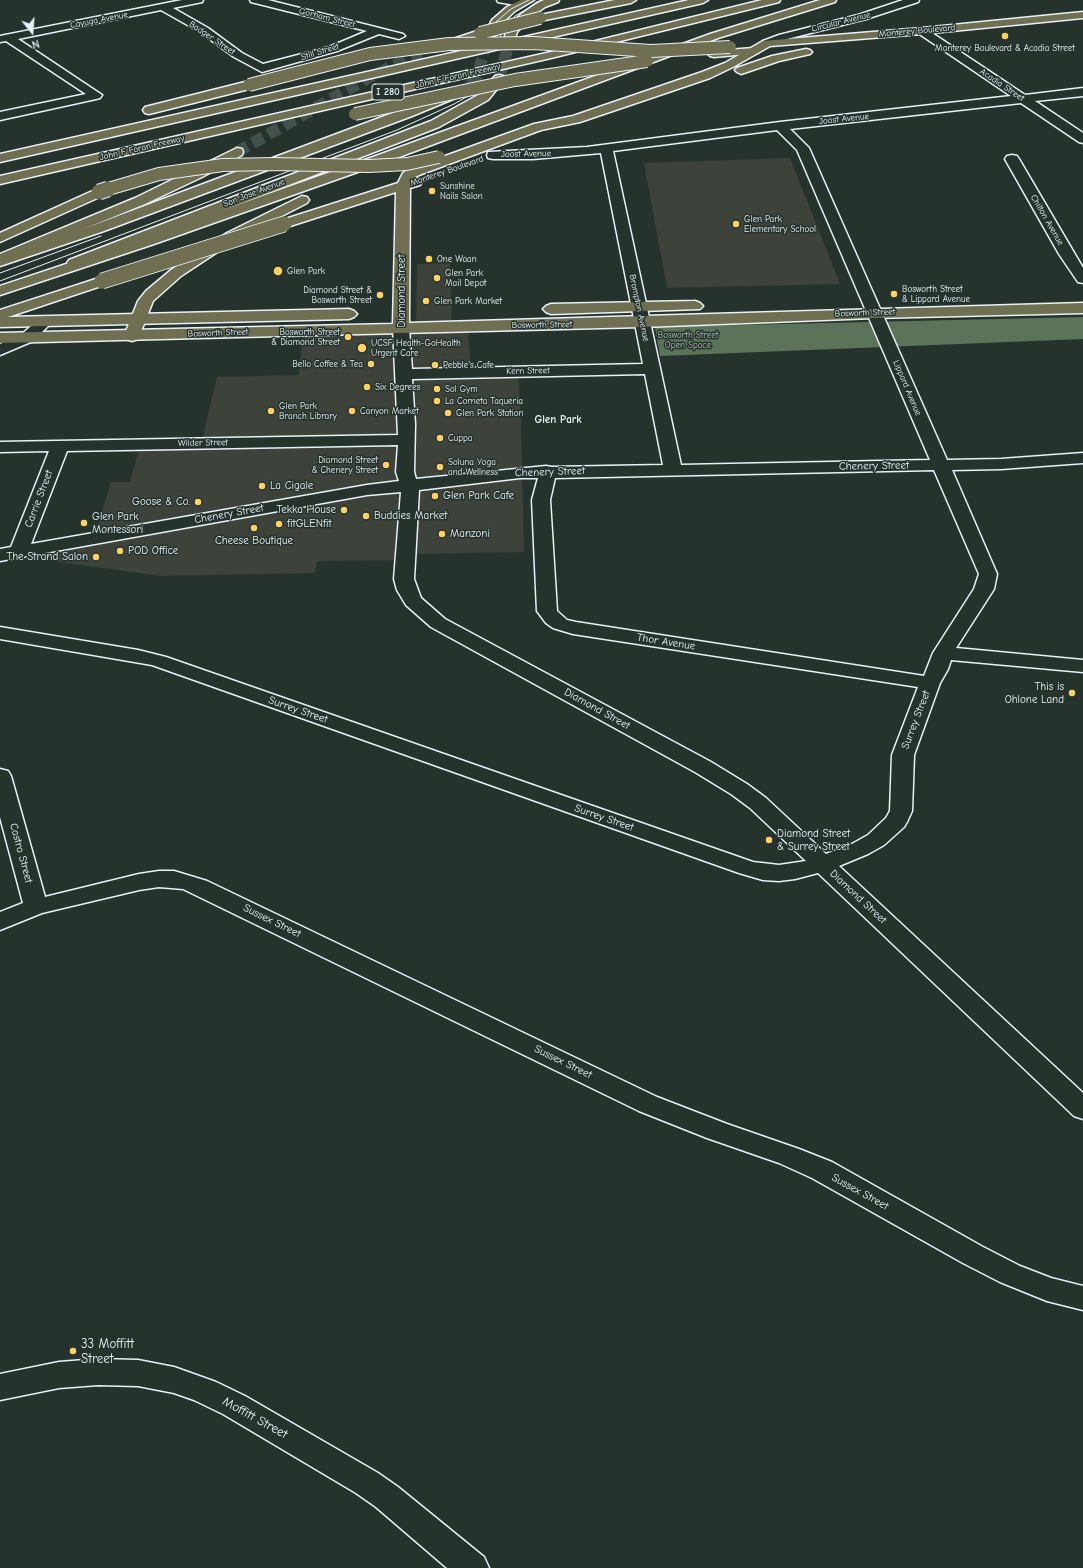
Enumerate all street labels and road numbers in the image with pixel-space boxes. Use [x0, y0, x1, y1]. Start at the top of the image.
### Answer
street label: Gorham Street [298, 6, 356, 30]
street label: Cayuga Avenue [69, 9, 129, 31]
street label: Circular Avenue [810, 9, 872, 35]
street label: Badger Street [187, 19, 237, 57]
street label: Monterey Boulevard [878, 22, 956, 40]
street label: Still Street [300, 41, 340, 63]
street label: John F Foran Freeway [414, 61, 502, 91]
street label: Acadia Street [978, 66, 1026, 104]
road number: I 280 [372, 84, 404, 100]
street label: Joost Avenue [818, 111, 870, 127]
street label: John F Foran Freeway [98, 133, 186, 163]
street label: Joost Avenue [501, 148, 551, 160]
street label: Monterey Boulevard [409, 153, 485, 189]
street label: San Jose Avenue [222, 176, 286, 210]
street label: Chilton Avenue [1028, 193, 1066, 247]
street label: Diamond Street [395, 254, 409, 328]
street label: Brompton Avenue [627, 273, 651, 343]
street label: Bosworth Street [835, 307, 895, 319]
street label: Bosworth Street [512, 319, 572, 331]
street label: Bosworth Street [188, 327, 248, 339]
street label: Lippard Avenue [890, 359, 924, 417]
street label: Kern Street [506, 365, 550, 377]
street label: Wilder Street [178, 437, 228, 449]
street label: Chenery Street [839, 459, 909, 473]
street label: Chenery Street [515, 464, 585, 480]
street label: Carrie Street [22, 468, 56, 530]
street label: Chenery Street [193, 501, 265, 527]
street label: Thor Avenue [636, 631, 696, 653]
street label: Diamond Street [562, 685, 632, 733]
street label: Surrey Street [899, 689, 933, 751]
street label: Surrey Street [267, 694, 329, 726]
street label: Surrey Street [573, 802, 635, 834]
street label: Castro Street [7, 822, 35, 884]
street label: Diamond Street [827, 867, 889, 927]
street label: Sussex Street [241, 901, 303, 941]
street label: Sussex Street [532, 1042, 594, 1082]
street label: Sussex Street [829, 1171, 891, 1213]
street label: Moffitt Street [220, 1394, 290, 1442]

